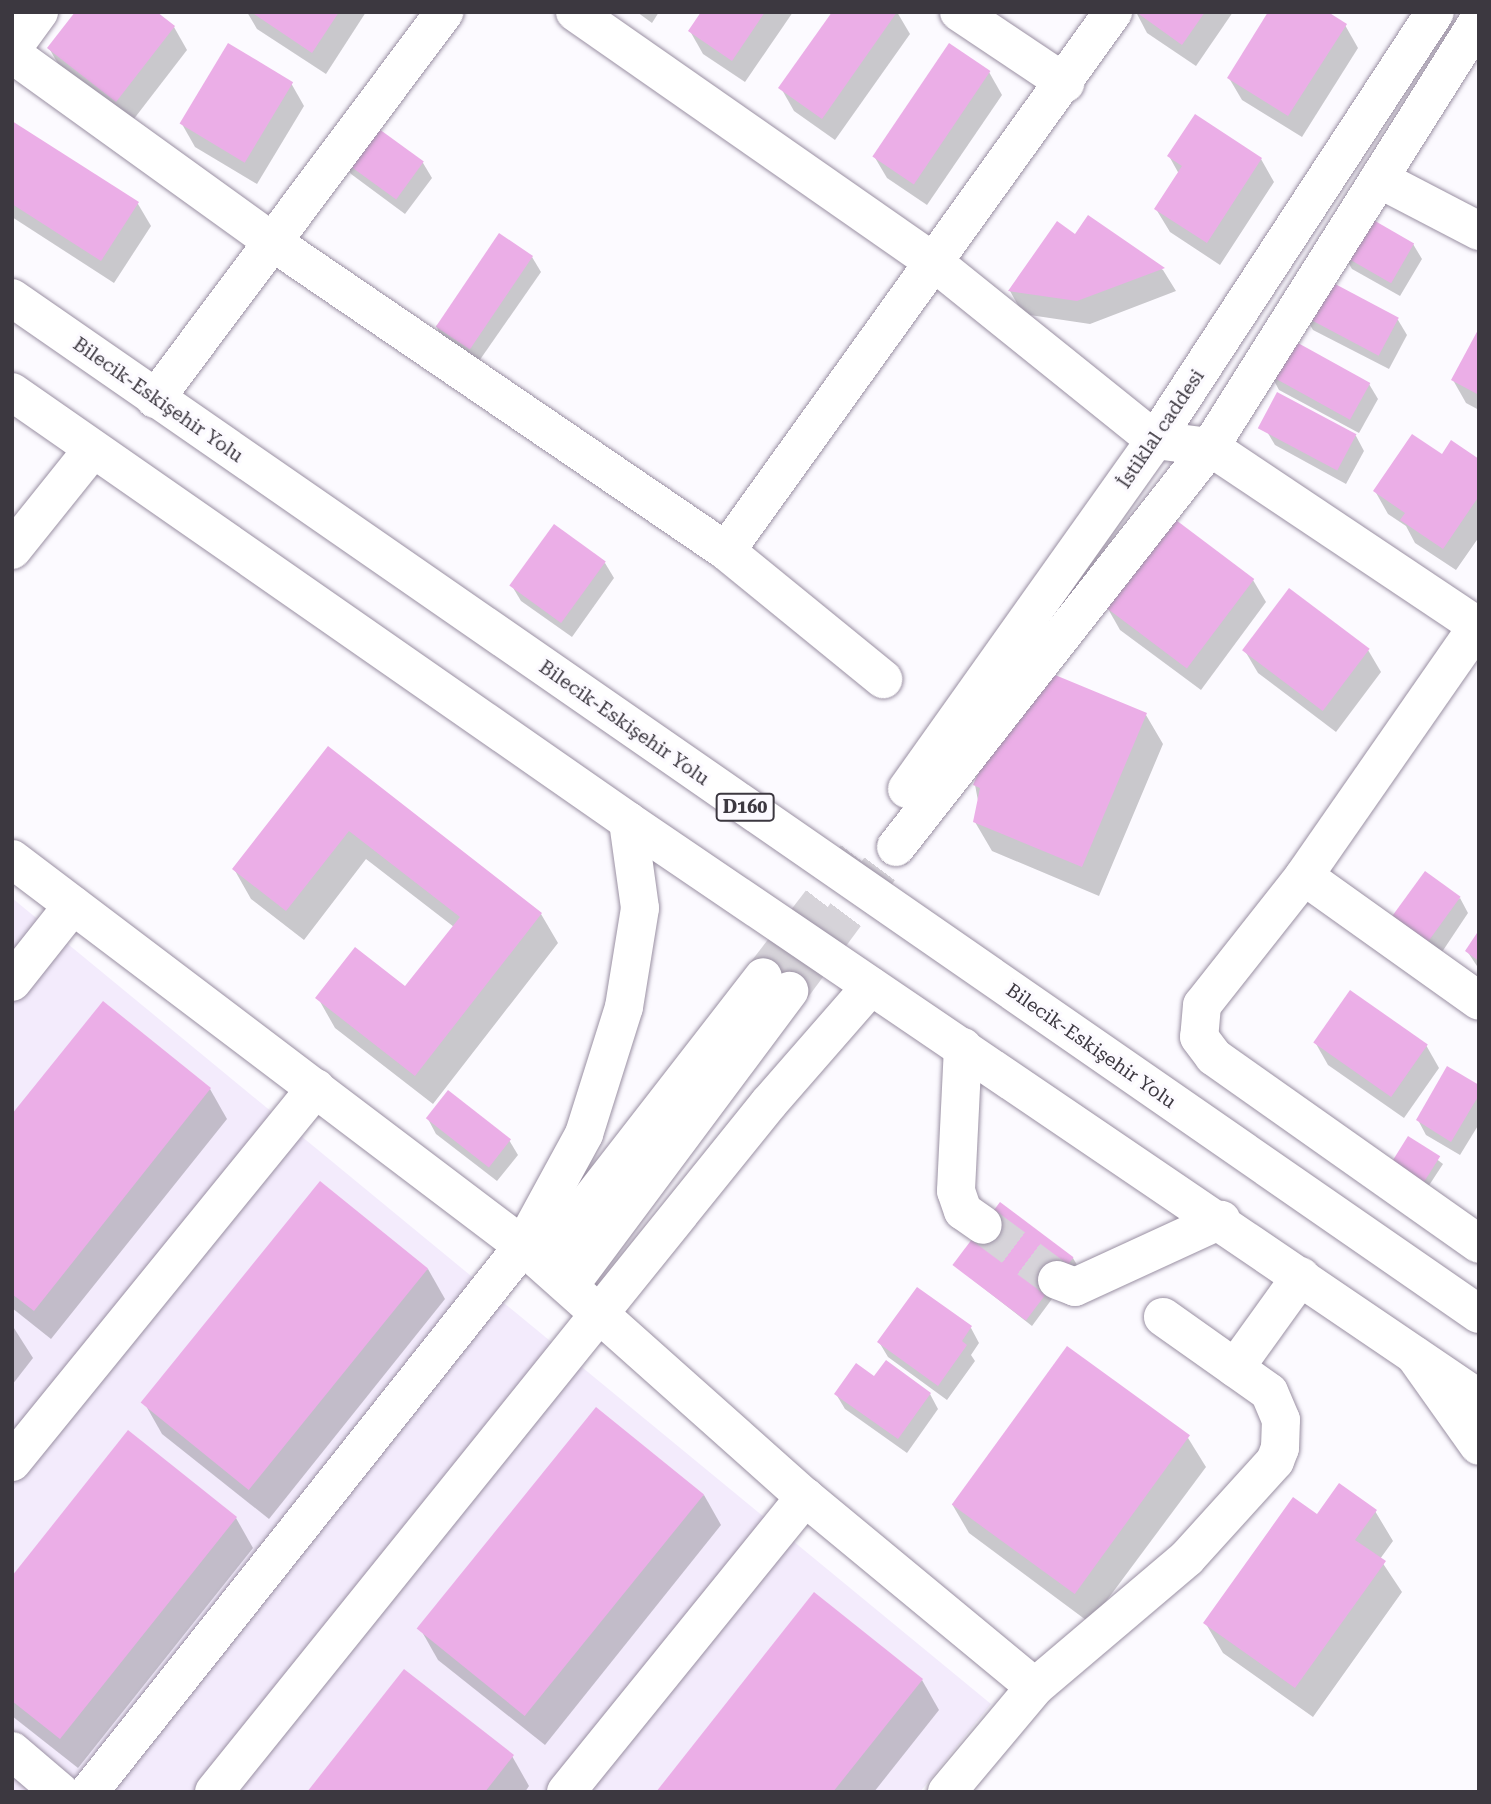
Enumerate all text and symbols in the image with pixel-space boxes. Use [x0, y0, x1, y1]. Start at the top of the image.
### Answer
street label: Bilecik-Eskişehir Yolu [69, 333, 247, 467]
street label: İstiklal caddesi [1113, 365, 1209, 493]
street label: Bilecik-Eskişehir Yolu [535, 656, 713, 790]
road number: D160 [715, 792, 775, 822]
street label: Bilecik-Eskişehir Yolu [1002, 979, 1180, 1113]

